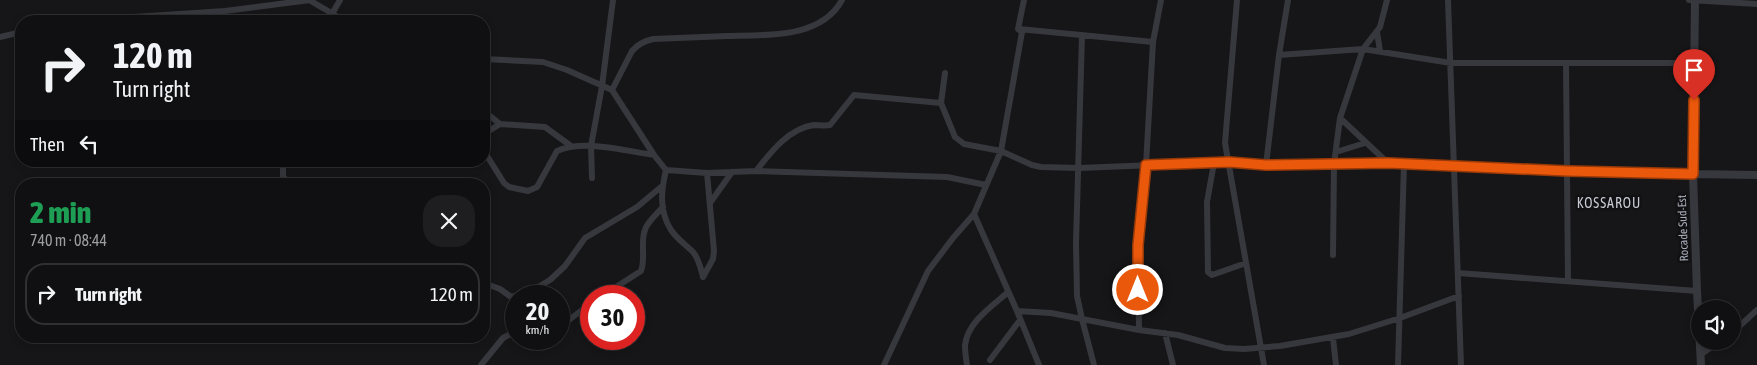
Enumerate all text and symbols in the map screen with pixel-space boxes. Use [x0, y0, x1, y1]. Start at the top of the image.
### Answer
icon: right [30, 35, 95, 100]
text: 120 m [113, 35, 192, 75]
pin [1673, 49, 1715, 100]
icon: arrive [1680, 56, 1708, 84]
text: Turn right [113, 76, 190, 102]
icon: left [75, 130, 103, 158]
text: Then [30, 133, 65, 155]
street label: Rocade Sud-Est [1675, 194, 1691, 262]
text: 2 min [30, 195, 91, 229]
button: close [423, 195, 475, 247]
district label: KOSSAROU [1577, 195, 1641, 211]
text: 740 m · 08:44 [30, 231, 107, 249]
position arrow [1111, 263, 1163, 315]
icon: right [32, 280, 60, 308]
text: Turn right [75, 283, 142, 305]
text: 120 m [430, 283, 473, 305]
speed limit sign: 30 [580, 285, 645, 350]
text: 20 [526, 297, 549, 325]
map controls [1691, 300, 1741, 350]
button: sound [1691, 300, 1741, 350]
text: km/h [526, 323, 549, 337]

